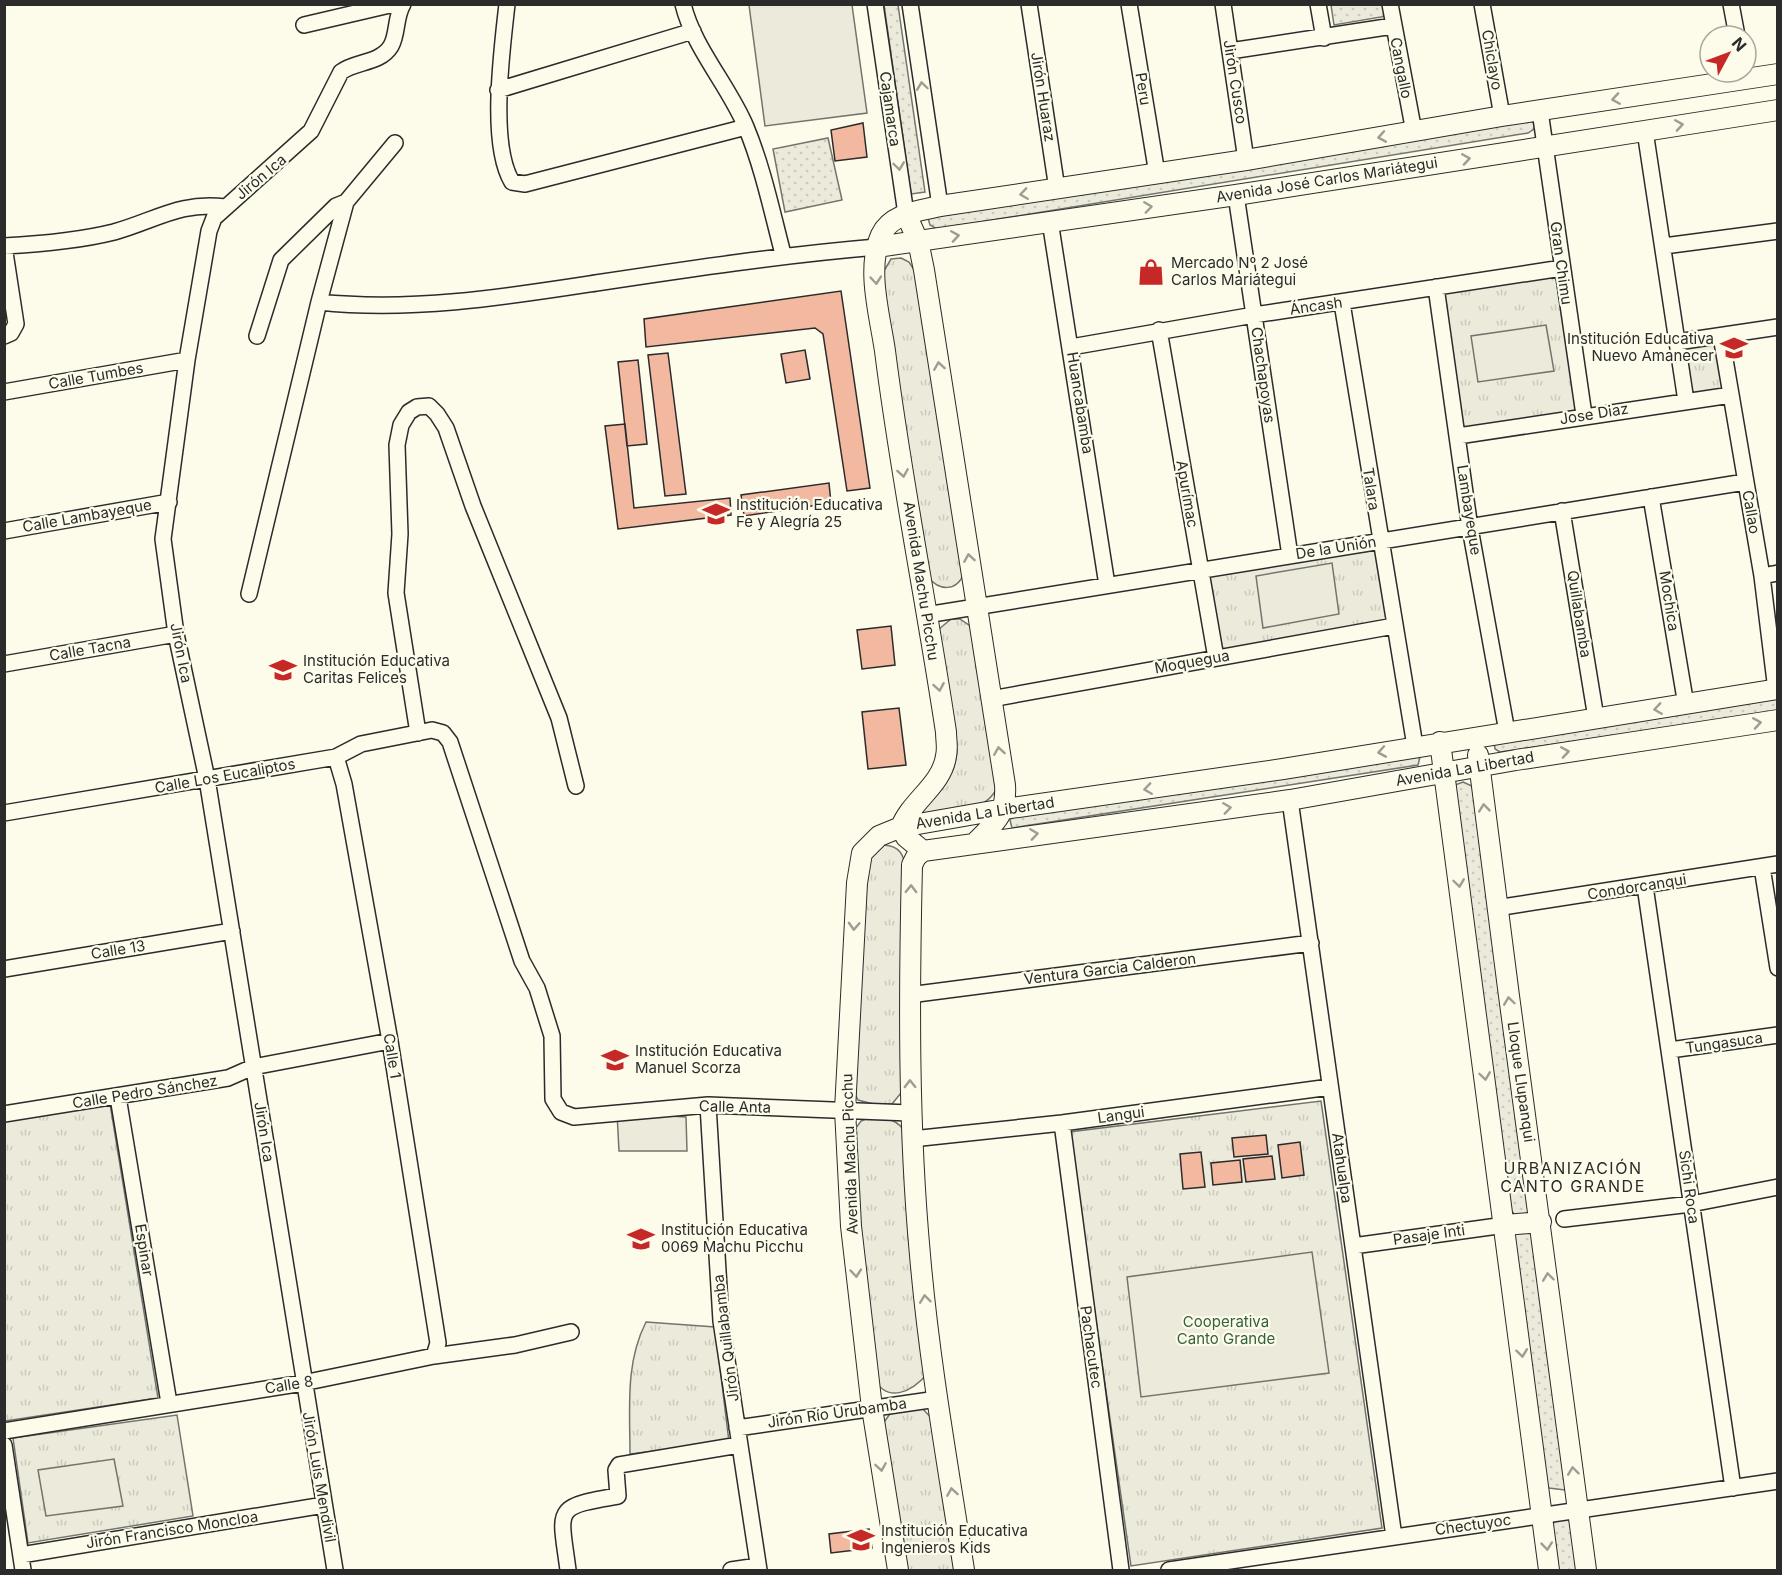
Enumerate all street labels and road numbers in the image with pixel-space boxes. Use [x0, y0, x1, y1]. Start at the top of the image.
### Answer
street label: Chiclayo [1478, 28, 1507, 92]
street label: Cangallo [1386, 36, 1417, 100]
street label: Jirón Cusco [1219, 38, 1252, 125]
street label: Jirón Huaraz [1027, 51, 1060, 143]
street label: Cajamarca [876, 70, 905, 148]
street label: Peru [1132, 71, 1155, 107]
street label: Jirón Ica [231, 150, 290, 203]
street label: Avenida José Carlos Mariátegui [1215, 153, 1439, 206]
street label: Gran Chimu [1546, 220, 1577, 306]
street label: Áncash [1288, 292, 1344, 319]
street label: Chachapoyas [1247, 326, 1280, 424]
street label: Huancabamba [1063, 351, 1098, 455]
street label: Calle Tumbes [47, 358, 145, 393]
street label: Jose Diaz [1558, 399, 1630, 428]
street label: Apurímac [1172, 459, 1203, 529]
street label: Lambayeque [1453, 463, 1486, 556]
street label: Talara [1359, 466, 1384, 512]
street label: Callao [1738, 489, 1765, 535]
street label: Calle Lambayeque [21, 495, 153, 536]
street label: Avenida Machu Picchu [900, 500, 943, 662]
street label: De la Unión [1294, 532, 1378, 563]
street label: Quillabamba [1563, 569, 1596, 659]
street label: Mochica [1655, 569, 1684, 632]
street label: Jirón Ica [166, 621, 197, 685]
street label: Calle Tacna [48, 632, 132, 665]
street label: Moquegua [1153, 646, 1231, 677]
street label: Avenida La Libertad [1394, 747, 1536, 790]
street label: Calle Los Eucaliptos [153, 754, 297, 797]
street label: Avenida La Libertad [914, 792, 1056, 833]
street label: Condorcanqui [1586, 869, 1688, 904]
street label: Calle 13 [89, 936, 147, 963]
street label: Ventura Garcia Calderon [1023, 949, 1197, 988]
street label: Lloque Llupanqui [1504, 1020, 1539, 1143]
street label: Tungasuca [1684, 1028, 1764, 1057]
street label: Calle 1 [380, 1032, 405, 1080]
street label: Calle Pedro Sánchez [71, 1071, 219, 1112]
street label: Avenida Machu Picchu [837, 1073, 862, 1235]
street label: Calle Anta [699, 1096, 771, 1117]
street label: Jirón Ica [250, 1100, 279, 1163]
street label: Langui [1096, 1102, 1146, 1127]
street label: Atahualpa [1328, 1131, 1357, 1204]
street label: Sichi Roca [1675, 1149, 1704, 1225]
street label: Pasaje Inti [1392, 1220, 1466, 1249]
street label: Espinar [131, 1222, 158, 1278]
street label: Jirón Quillabamba [708, 1273, 743, 1403]
street label: Pachacutec [1076, 1304, 1107, 1390]
street label: Calle 8 [263, 1371, 315, 1398]
street label: Jirón Río Urubamba [766, 1393, 908, 1432]
street label: Jirón Luis Mendivil [299, 1410, 340, 1544]
street label: Jirón Francisco Moncloa [84, 1507, 259, 1553]
street label: Chectuyoc [1434, 1510, 1512, 1539]

